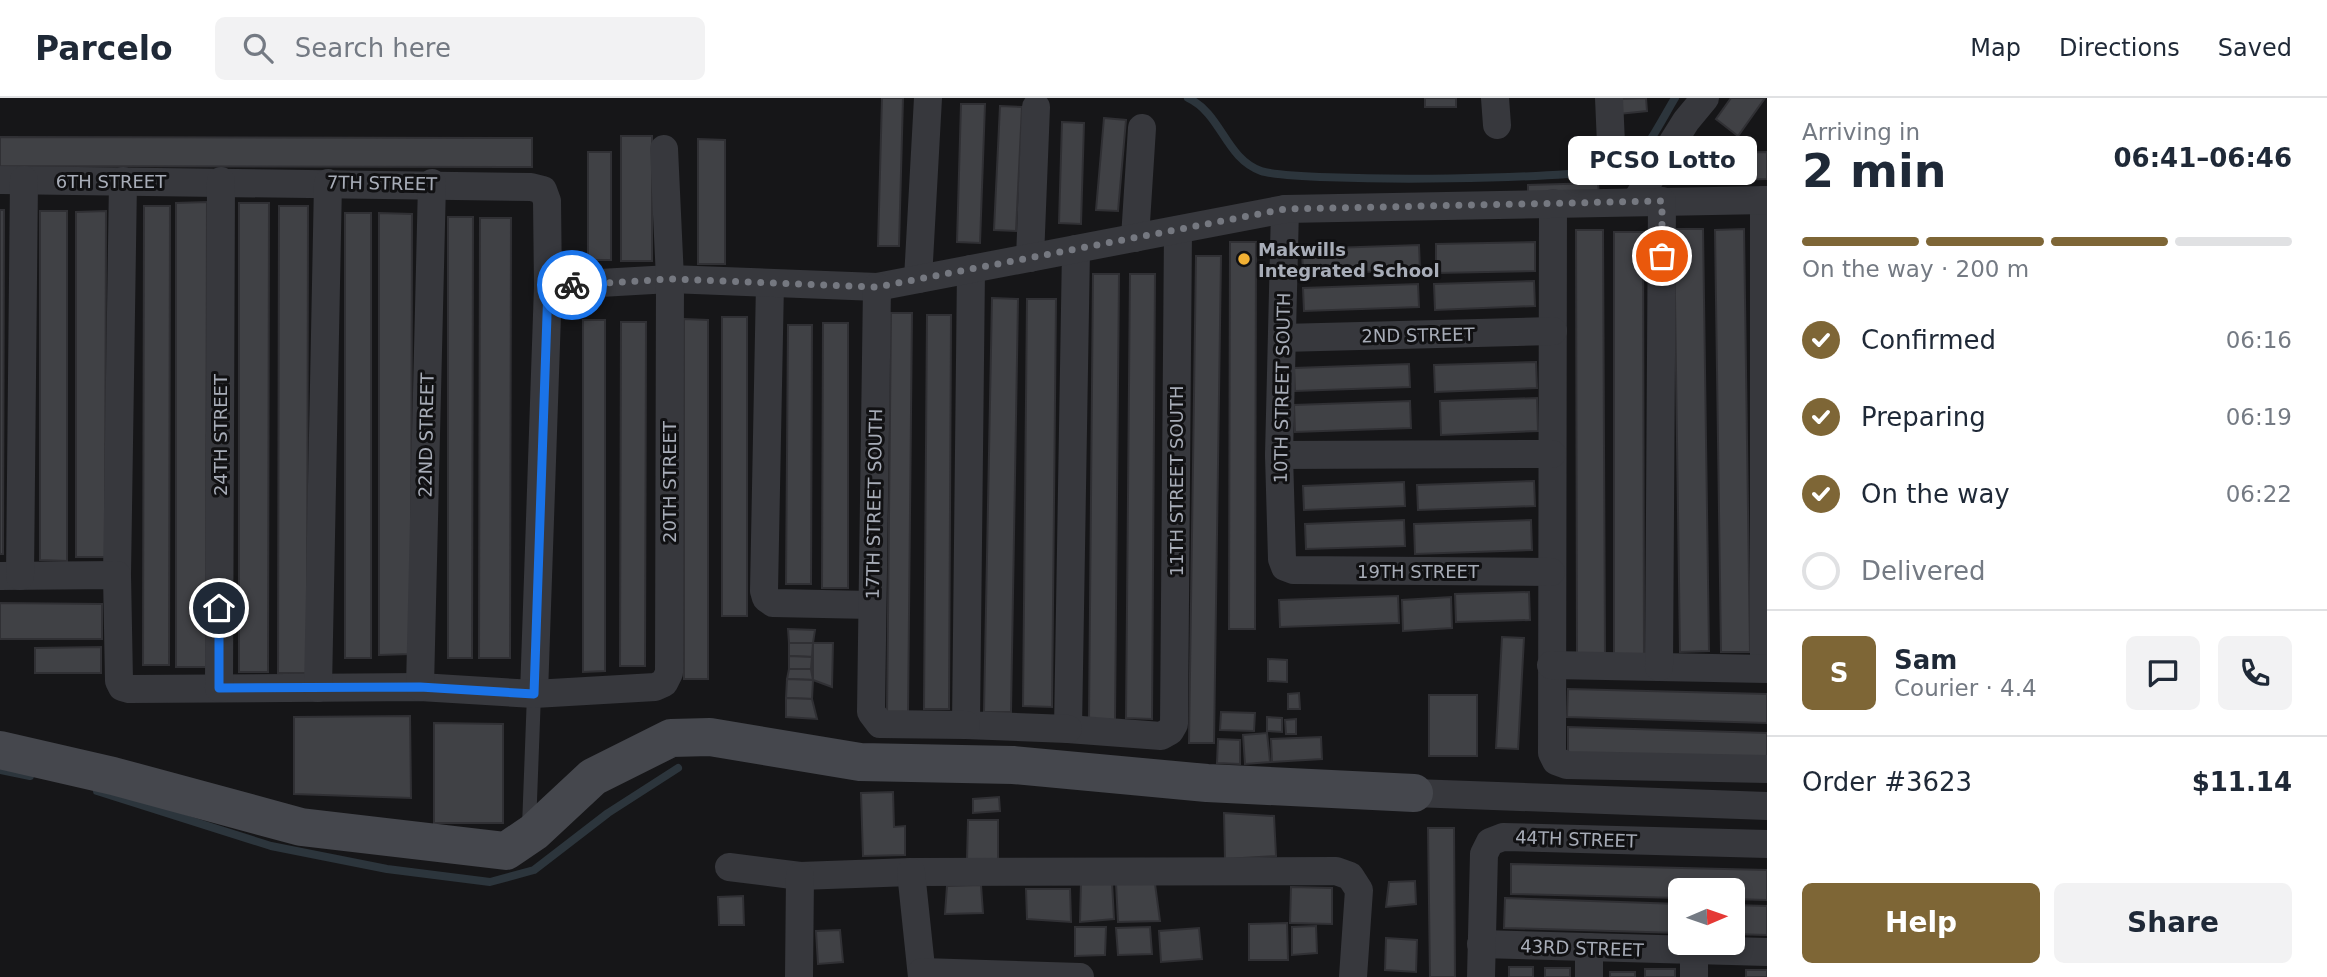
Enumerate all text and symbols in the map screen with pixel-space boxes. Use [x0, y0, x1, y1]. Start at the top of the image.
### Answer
search box [215, 17, 705, 80]
text: Parcelo [35, 29, 173, 68]
icon: search [239, 29, 277, 67]
text: Search here [295, 33, 451, 63]
text: Map [1970, 34, 2021, 62]
text: Directions [2059, 34, 2180, 62]
text: Saved [2218, 34, 2292, 62]
text: Arriving in [1802, 119, 1920, 145]
callout: PCSO Lotto [1568, 137, 1756, 186]
text: 06:41–06:46 [2113, 143, 2292, 173]
text: 2 min [1802, 144, 1946, 198]
text: PCSO Lotto [1589, 147, 1736, 173]
street label: 6TH STREET [56, 171, 167, 192]
street label: 7TH STREET [327, 172, 438, 194]
pin [1632, 226, 1692, 286]
icon: bag [1643, 237, 1681, 275]
place label: Makwills Integrated School [1258, 239, 1440, 281]
courier [537, 250, 607, 320]
marker: Makwills Integrated School [1236, 251, 1252, 267]
text: On the way · 200 m [1802, 256, 2029, 282]
icon: bike [553, 266, 591, 304]
street label: 10TH STREET SOUTH [1270, 292, 1294, 484]
icon: check [1802, 321, 1840, 359]
street label: 2ND STREET [1361, 323, 1476, 346]
text: Confirmed [1861, 325, 1996, 355]
text: 06:16 [2226, 327, 2292, 353]
street label: 22ND STREET [414, 372, 438, 497]
street label: 24TH STREET [210, 373, 231, 496]
street label: 11TH STREET SOUTH [1166, 386, 1187, 576]
icon: check [1802, 398, 1840, 436]
text: Preparing [1861, 402, 1986, 432]
text: 06:19 [2226, 404, 2292, 430]
street label: 17TH STREET SOUTH [862, 408, 886, 600]
street label: 20TH STREET [659, 420, 680, 543]
icon: check [1802, 475, 1840, 513]
text: On the way [1861, 479, 2010, 509]
text: 06:22 [2226, 481, 2292, 507]
text: Delivered [1861, 556, 1985, 586]
street label: 19TH STREET [1357, 561, 1480, 582]
pin [189, 578, 249, 638]
icon: home [200, 589, 238, 627]
button: chat [2126, 636, 2200, 710]
button: phone [2218, 636, 2292, 710]
text: Sam [1894, 645, 1957, 675]
text: S [1830, 658, 1848, 688]
text: Courier · 4.4 [1894, 675, 2037, 701]
text: Order #3623 [1802, 767, 1972, 797]
text: $11.14 [2192, 767, 2292, 797]
street label: 44TH STREET [1515, 826, 1638, 852]
north arrow [1668, 878, 1745, 956]
map controls [1668, 878, 1745, 955]
button: Help [1802, 883, 2040, 963]
button: Share [2054, 883, 2292, 963]
street label: 43RD STREET [1520, 935, 1645, 961]

